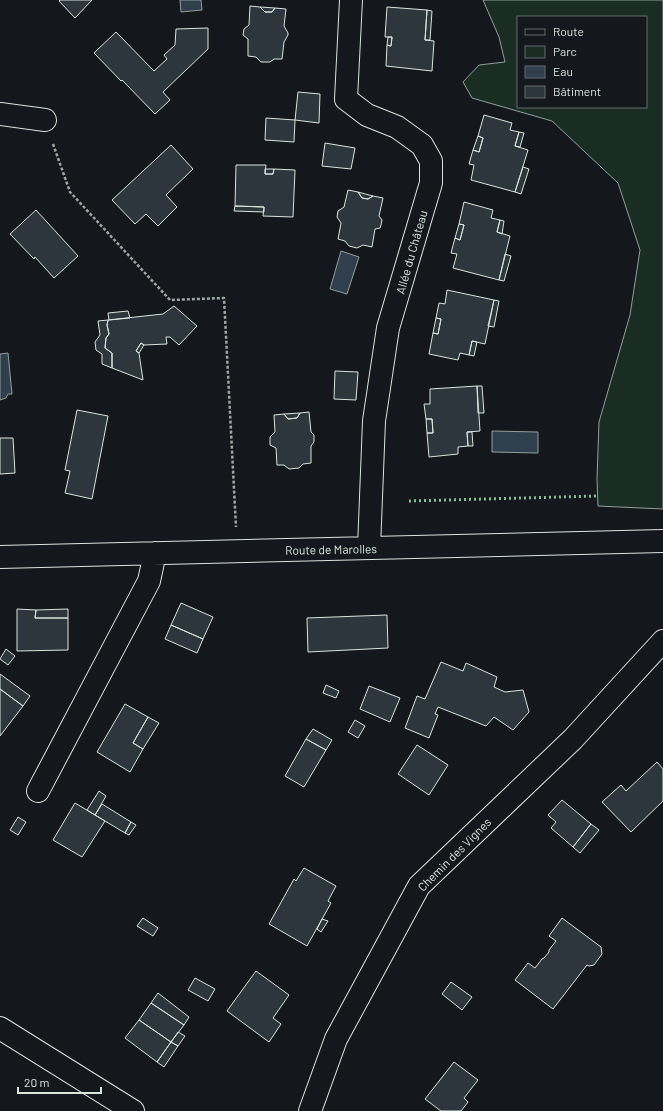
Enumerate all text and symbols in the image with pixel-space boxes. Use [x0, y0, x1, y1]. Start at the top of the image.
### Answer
legend [517, 16, 647, 108]
text: Route [553, 24, 584, 38]
text: Parc [553, 44, 577, 58]
text: Eau [553, 64, 573, 78]
text: Bâtiment [553, 84, 601, 98]
street label: Allée du Château [392, 209, 430, 295]
street label: Route de Marolles [285, 541, 377, 557]
street label: Chemin des Vignes [414, 814, 494, 894]
scale bar [18, 1069, 101, 1095]
text: 20 m [24, 1075, 50, 1089]

